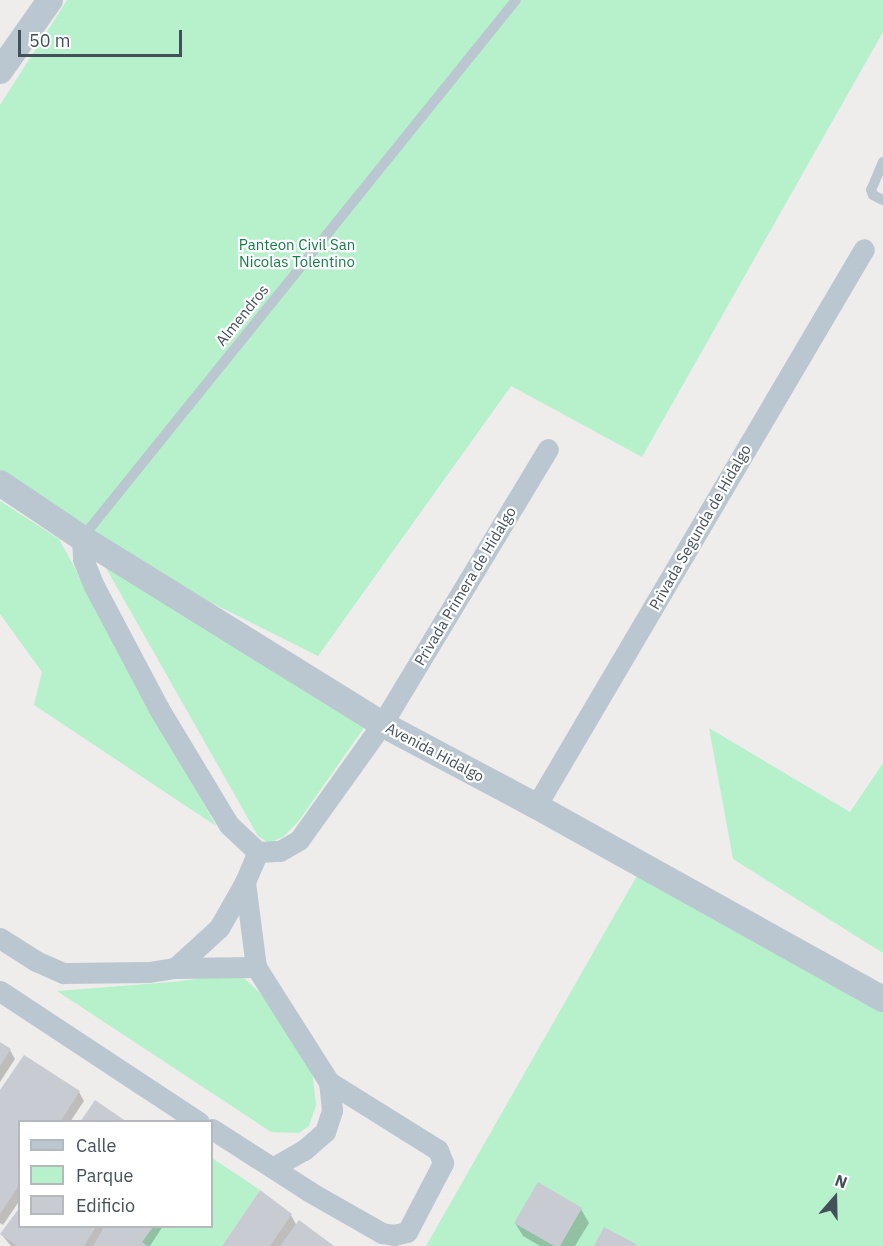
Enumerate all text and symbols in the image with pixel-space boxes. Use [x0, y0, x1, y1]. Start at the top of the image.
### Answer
scale bar [21, 18, 184, 56]
text: 50 m [29, 29, 71, 52]
park label: Panteon Civil San Nicolas Tolentino [239, 235, 355, 270]
street label: Almendros [212, 281, 272, 349]
street label: Privada Segunda de Hidalgo [645, 441, 755, 613]
street label: Privada Primera de Hidalgo [410, 503, 520, 669]
street label: Avenida Hidalgo [383, 719, 487, 785]
legend [18, 1120, 213, 1228]
text: Calle [76, 1134, 116, 1157]
text: Parque [76, 1164, 133, 1187]
north arrow [805, 1168, 865, 1228]
text: N [832, 1170, 850, 1192]
text: Edificio [76, 1194, 135, 1217]

